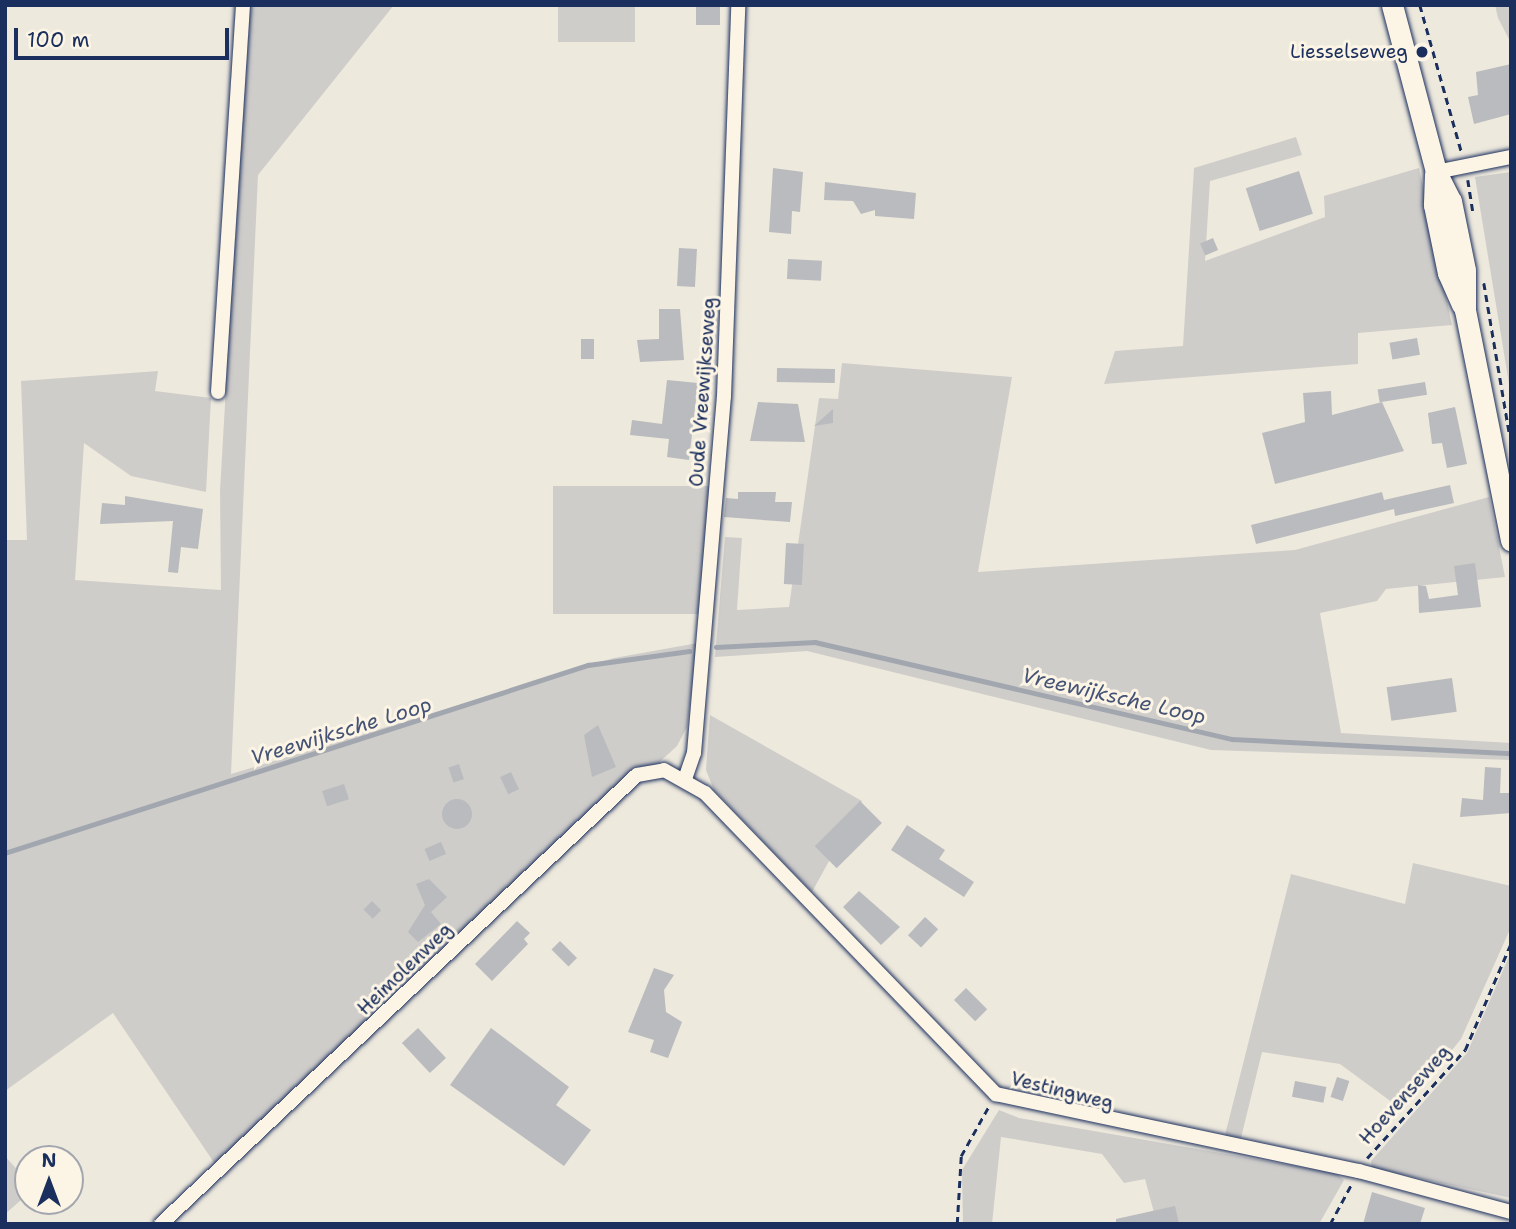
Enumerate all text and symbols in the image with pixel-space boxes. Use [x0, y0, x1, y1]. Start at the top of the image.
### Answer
scale bar [18, 14, 233, 58]
text: 100 m [27, 26, 90, 54]
place label: Liesselseweg [1290, 41, 1408, 63]
marker: Liesselseweg [1414, 44, 1430, 60]
street label: Oude Vreewijkseweg [685, 296, 721, 488]
water label: Vreewijksche Loop [1020, 663, 1208, 729]
water label: Vreewijksche Loop [247, 691, 435, 771]
street label: Heimolenweg [353, 918, 457, 1020]
street label: Hoevenseweg [1354, 1041, 1456, 1149]
street label: Vestingweg [1008, 1067, 1116, 1115]
north arrow [14, 1145, 84, 1215]
text: N [41, 1148, 57, 1173]

